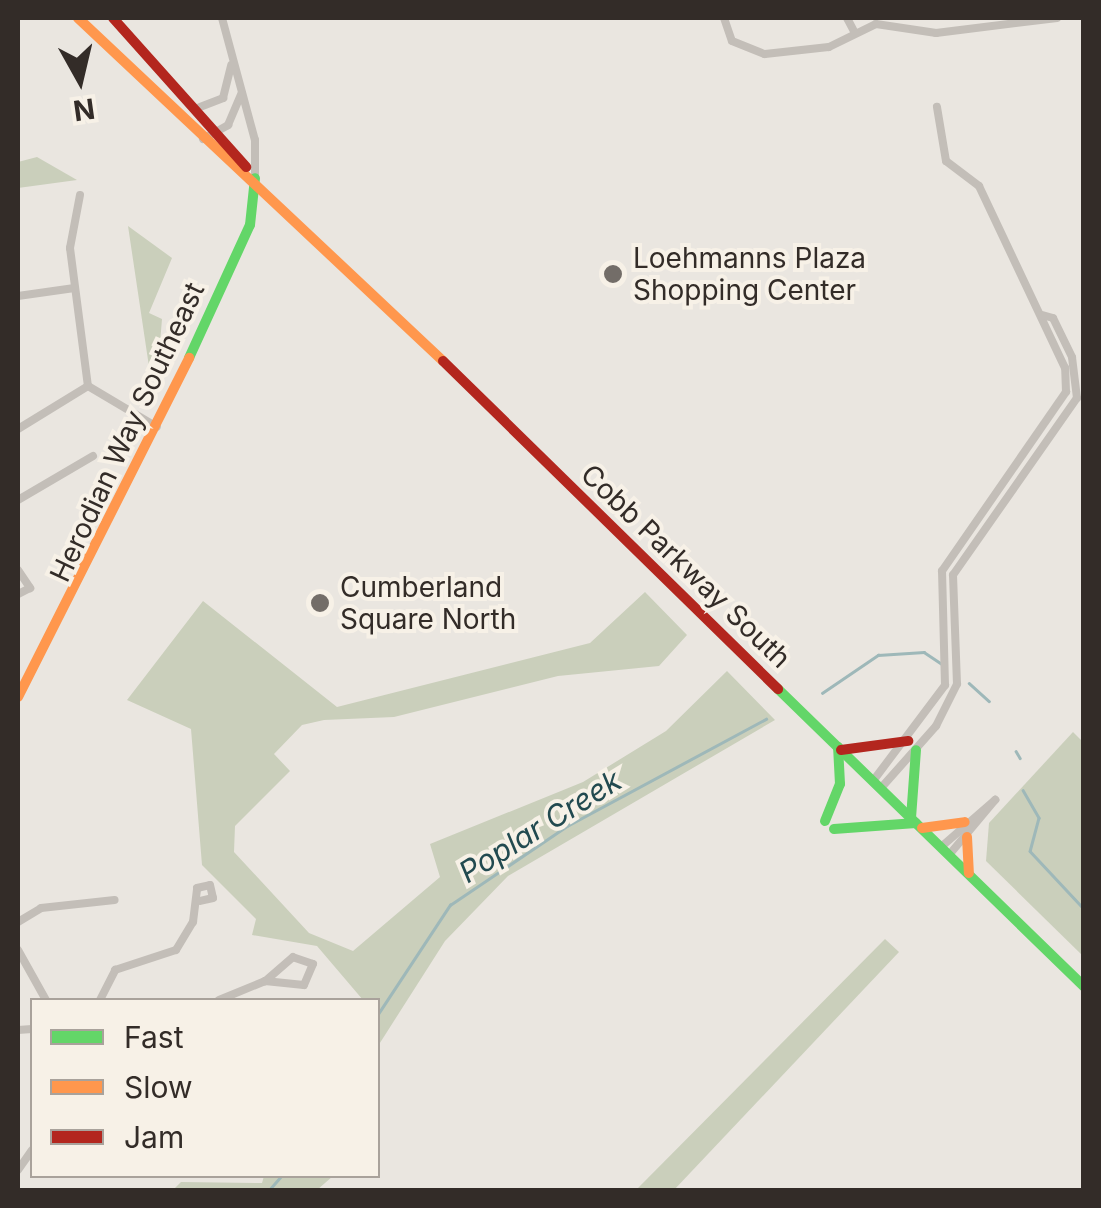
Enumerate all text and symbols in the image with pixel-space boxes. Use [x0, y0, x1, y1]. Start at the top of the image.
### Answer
north arrow [30, 30, 130, 130]
text: N [71, 91, 97, 128]
place label: Loehmanns Plaza Shopping Center [633, 241, 866, 307]
marker: Loehmanns Plaza Shopping Center [602, 263, 624, 285]
street label: Herodian Way Southeast [43, 277, 211, 587]
street label: Cobb Parkway South [574, 457, 798, 675]
place label: Cumberland Square North [340, 570, 516, 636]
marker: Cumberland Square North [309, 592, 331, 614]
water label: Poplar Creek [452, 762, 628, 890]
legend [30, 998, 380, 1178]
text: Fast [124, 1019, 183, 1055]
text: Slow [124, 1069, 193, 1105]
text: Jam [124, 1119, 184, 1155]

